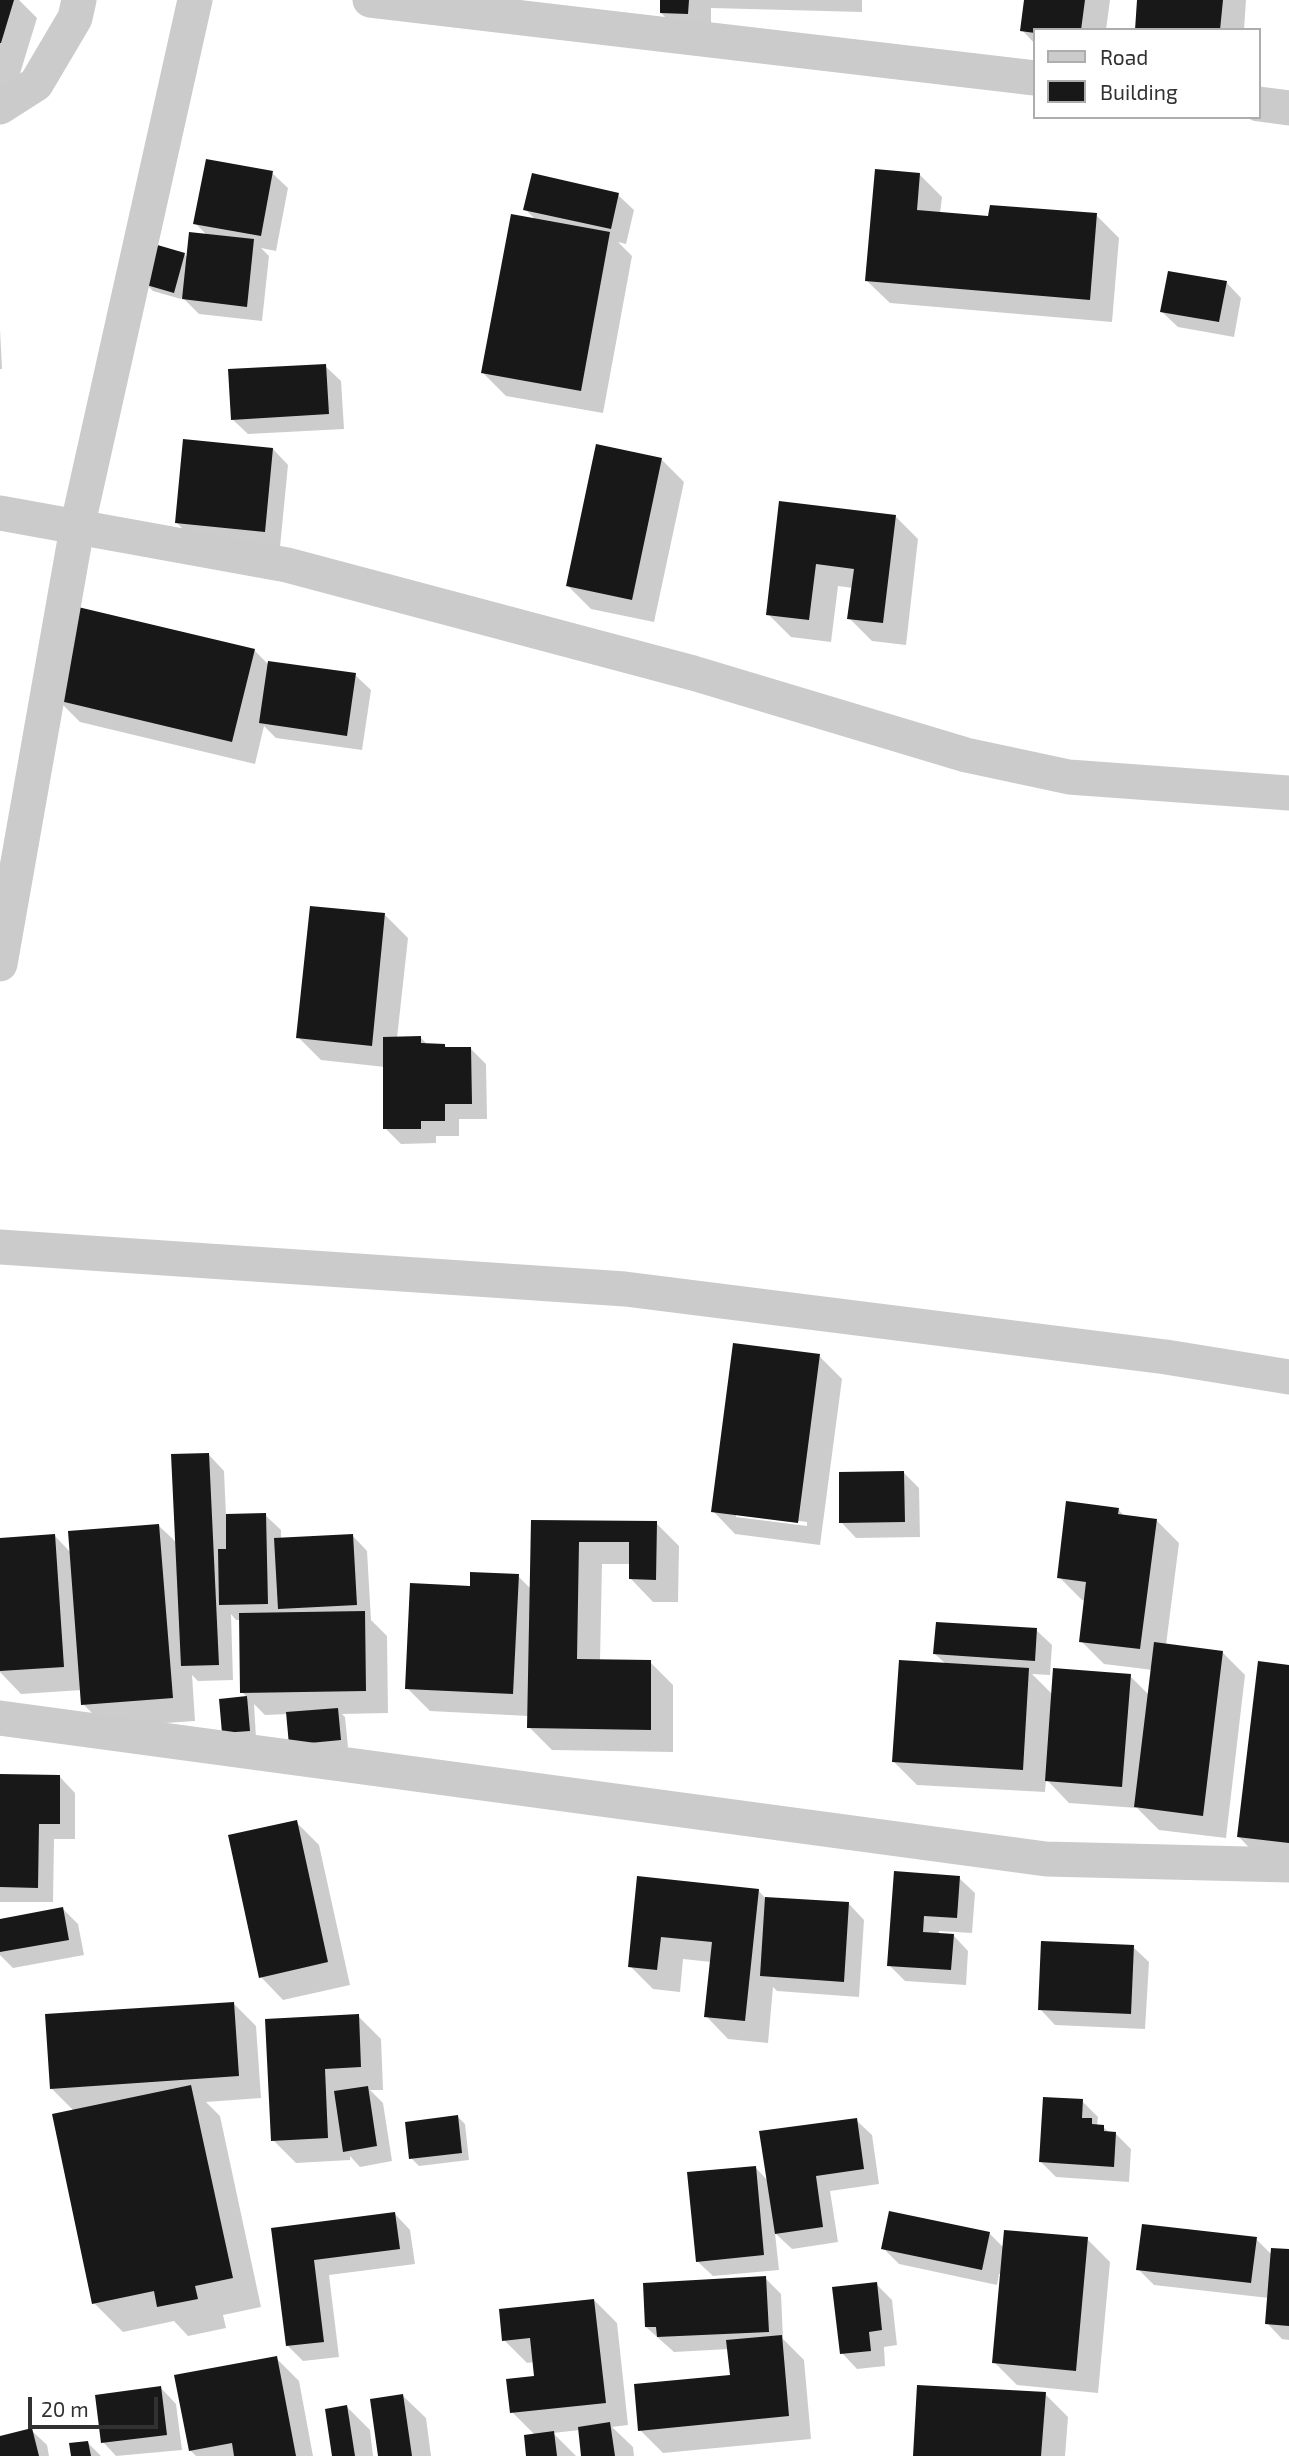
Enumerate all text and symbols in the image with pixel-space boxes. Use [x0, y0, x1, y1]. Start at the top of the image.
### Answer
legend [1034, 28, 1261, 119]
text: Road [1100, 44, 1148, 69]
text: Building [1100, 79, 1178, 104]
scale bar [32, 2382, 161, 2426]
text: 20 m [41, 2396, 89, 2421]

